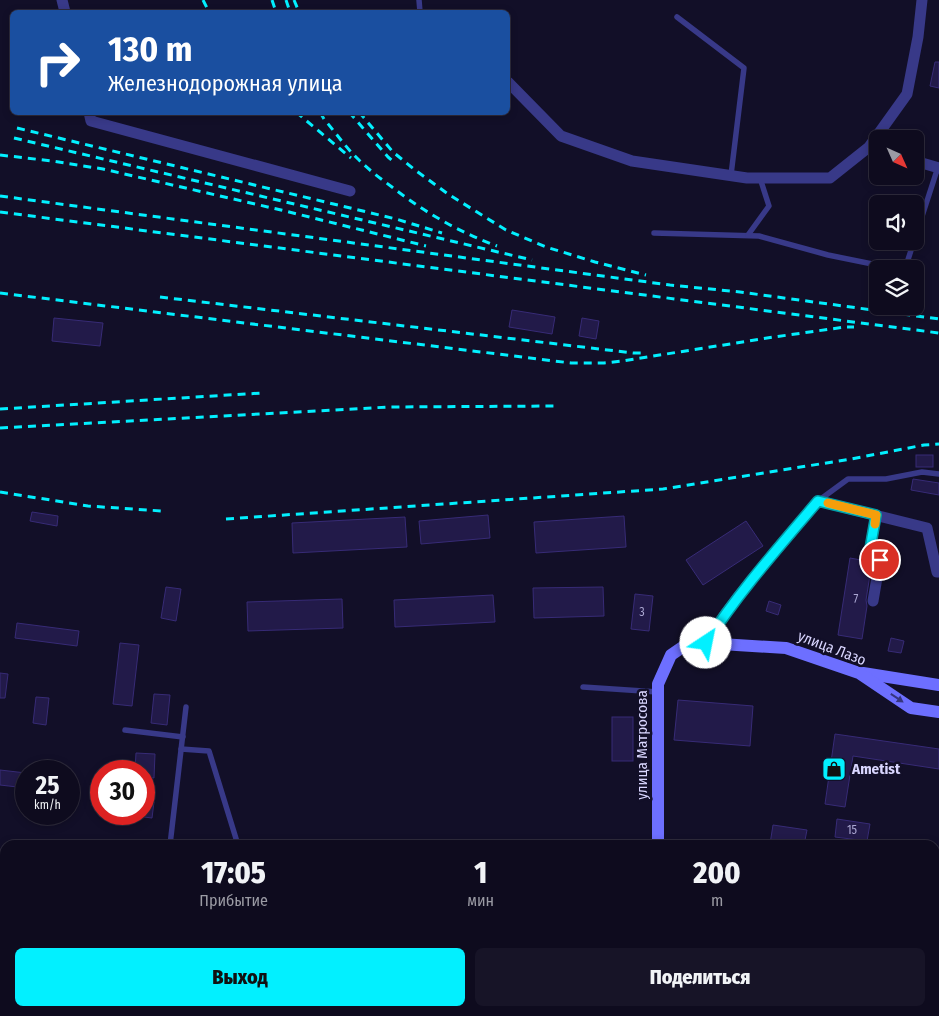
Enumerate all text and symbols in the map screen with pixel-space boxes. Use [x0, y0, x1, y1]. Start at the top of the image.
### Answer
text: 130 m [108, 28, 192, 70]
icon: right [25, 30, 90, 95]
text: Железнодорожная улица [108, 70, 343, 97]
north arrow [869, 130, 924, 185]
map controls [869, 130, 924, 315]
button: sound [869, 195, 924, 250]
button: layers [869, 260, 924, 315]
pin [859, 539, 901, 581]
icon: arrive [866, 546, 894, 574]
house number: 7 [854, 592, 859, 606]
house number: 3 [639, 605, 645, 619]
position arrow [679, 616, 731, 668]
street label: улица Лазо [795, 627, 869, 669]
street label: улица Матросова [633, 690, 651, 800]
one-way arrow [890, 693, 903, 703]
shop icon: Ametist [821, 756, 847, 782]
speed limit sign: 30 [90, 760, 155, 825]
place label: Ametist [851, 760, 901, 778]
text: 25 [36, 771, 59, 801]
text: km/h [34, 798, 61, 812]
house number: 15 [847, 823, 858, 837]
text: 17:05 [201, 855, 266, 891]
text: 1 [474, 855, 487, 891]
text: 200 [693, 855, 741, 891]
text: Прибытие [199, 891, 268, 910]
text: мин [467, 891, 494, 910]
text: m [711, 891, 723, 910]
button: Выход [15, 948, 465, 1006]
button: Поделиться [475, 948, 925, 1006]

